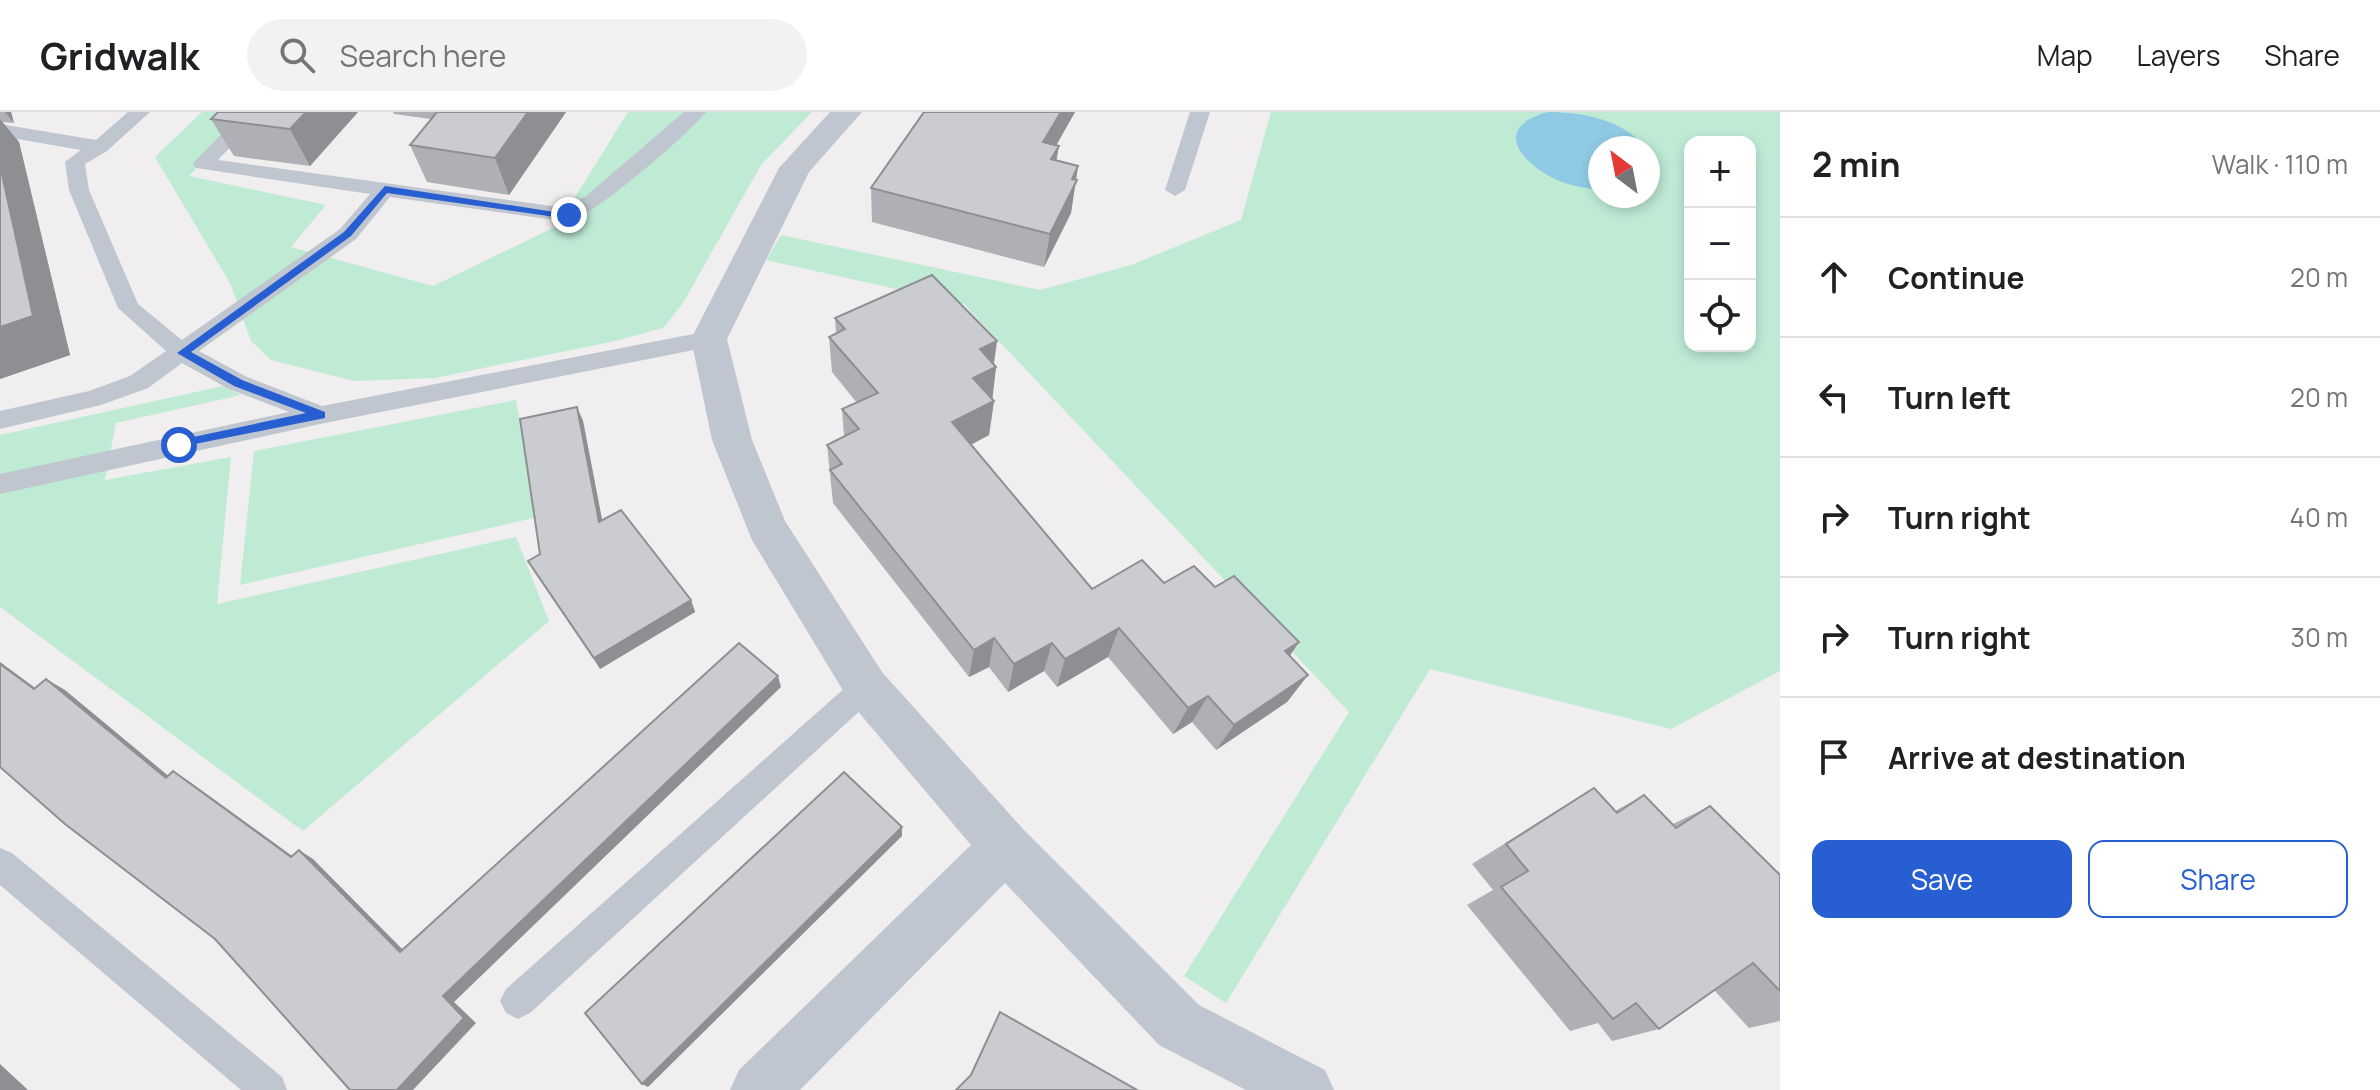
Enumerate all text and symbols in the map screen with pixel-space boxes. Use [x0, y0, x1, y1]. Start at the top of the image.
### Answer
search box [247, 19, 807, 91]
text: Gridwalk [40, 29, 199, 81]
icon: search [275, 33, 319, 77]
text: Search here [339, 35, 506, 76]
text: Map [2037, 36, 2093, 74]
text: Layers [2137, 36, 2220, 74]
text: Share [2264, 36, 2340, 74]
north arrow [1588, 136, 1660, 208]
map controls [1684, 136, 1756, 352]
button: + [1684, 136, 1756, 208]
text: 2 min [1812, 141, 1900, 187]
text: Walk · 110 m [2212, 146, 2348, 182]
route end [551, 197, 587, 233]
button: − [1684, 208, 1756, 280]
icon: ahead [1812, 255, 1856, 299]
text: Continue [1888, 257, 2024, 298]
text: 20 m [2290, 259, 2348, 295]
button: locate [1684, 280, 1756, 352]
icon: left [1812, 375, 1856, 419]
text: Turn left [1888, 377, 2011, 418]
text: 20 m [2290, 379, 2348, 415]
route start [161, 427, 197, 463]
icon: right [1812, 495, 1856, 539]
text: Turn right [1888, 497, 2031, 538]
text: 40 m [2290, 499, 2348, 535]
icon: right [1812, 615, 1856, 659]
text: Turn right [1888, 617, 2031, 658]
text: 30 m [2291, 619, 2348, 655]
icon: arrive [1812, 735, 1856, 779]
text: Arrive at destination [1888, 737, 2186, 778]
button: Save [1812, 840, 2072, 918]
button: Share [2088, 840, 2348, 918]

